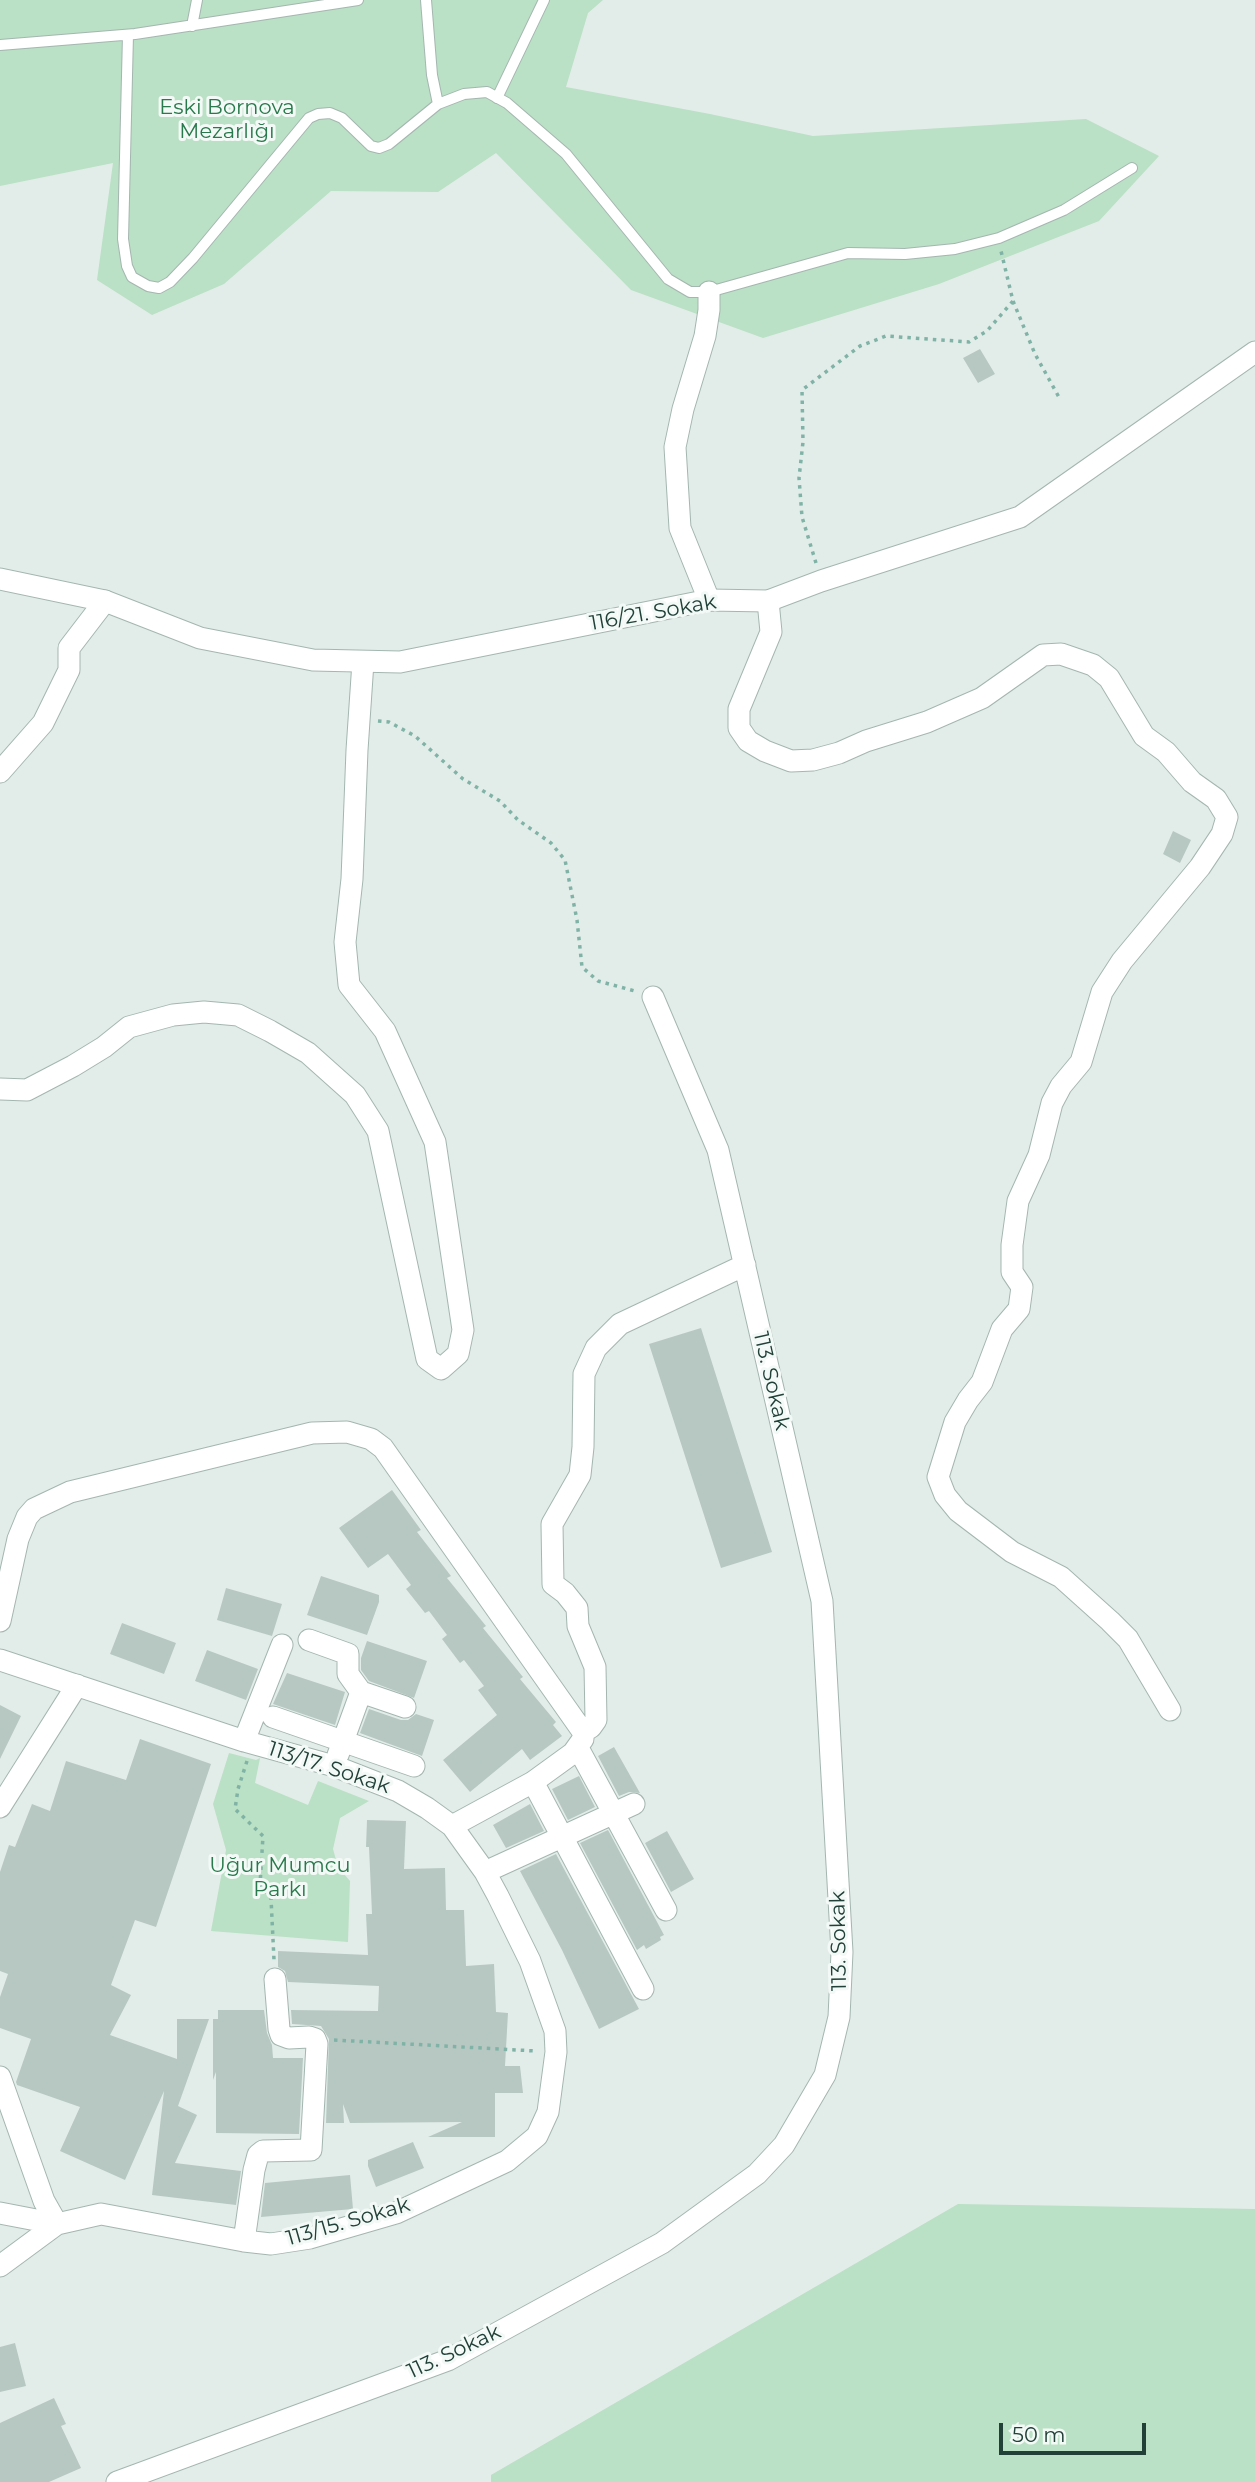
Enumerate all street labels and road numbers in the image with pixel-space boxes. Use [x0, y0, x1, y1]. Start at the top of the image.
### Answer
street label: 116/21. Sokak [588, 589, 718, 637]
street label: 113. Sokak [747, 1329, 795, 1433]
street label: 113/17. Sokak [265, 1736, 393, 1800]
street label: 113. Sokak [826, 1891, 852, 1991]
street label: 113/15. Sokak [283, 2192, 413, 2252]
street label: 113. Sokak [403, 2319, 505, 2385]

